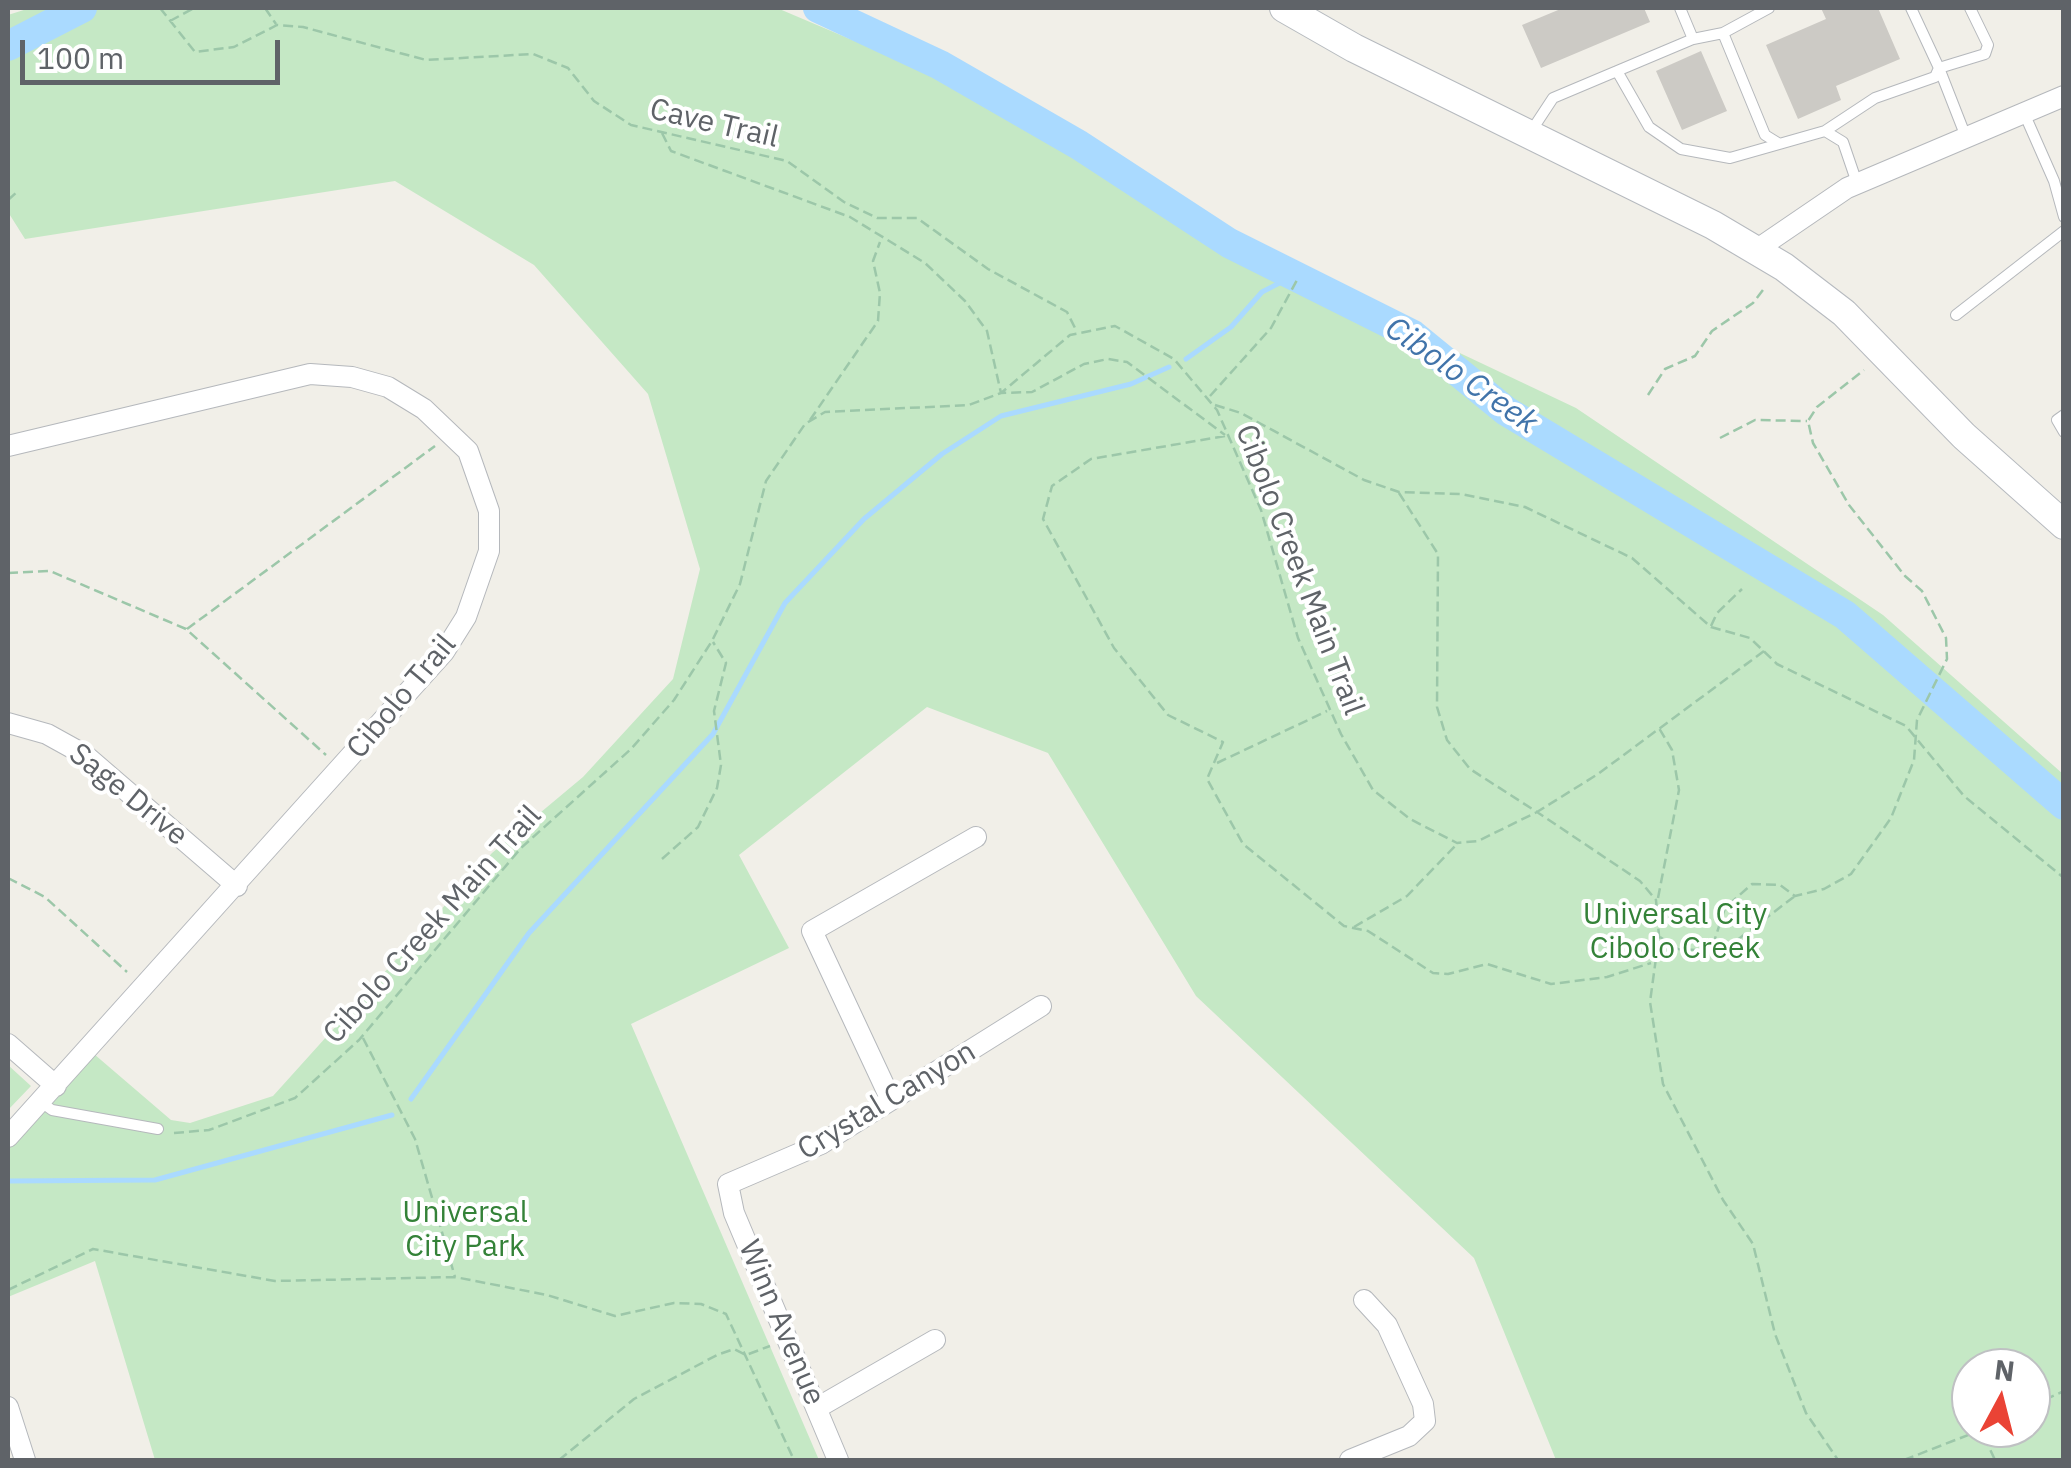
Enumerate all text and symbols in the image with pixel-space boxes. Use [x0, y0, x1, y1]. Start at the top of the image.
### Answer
scale bar [25, 20, 285, 82]
text: 100 m [37, 38, 124, 77]
street label: Cave Trail [646, 92, 782, 156]
water label: Cibolo Creek [1377, 309, 1545, 443]
street label: Cibolo Creek Main Trail [1227, 420, 1371, 720]
street label: Cibolo Trail [340, 628, 464, 766]
street label: Sage Drive [61, 736, 195, 854]
street label: Cibolo Creek Main Trail [317, 798, 549, 1052]
park label: Universal City Cibolo Creek [1583, 897, 1767, 968]
street label: Crystal Canyon [792, 1034, 982, 1168]
park label: Universal City Park [402, 1195, 528, 1266]
street label: Winn Avenue [730, 1235, 832, 1411]
north arrow [1951, 1348, 2051, 1448]
text: N [1992, 1350, 2017, 1389]

